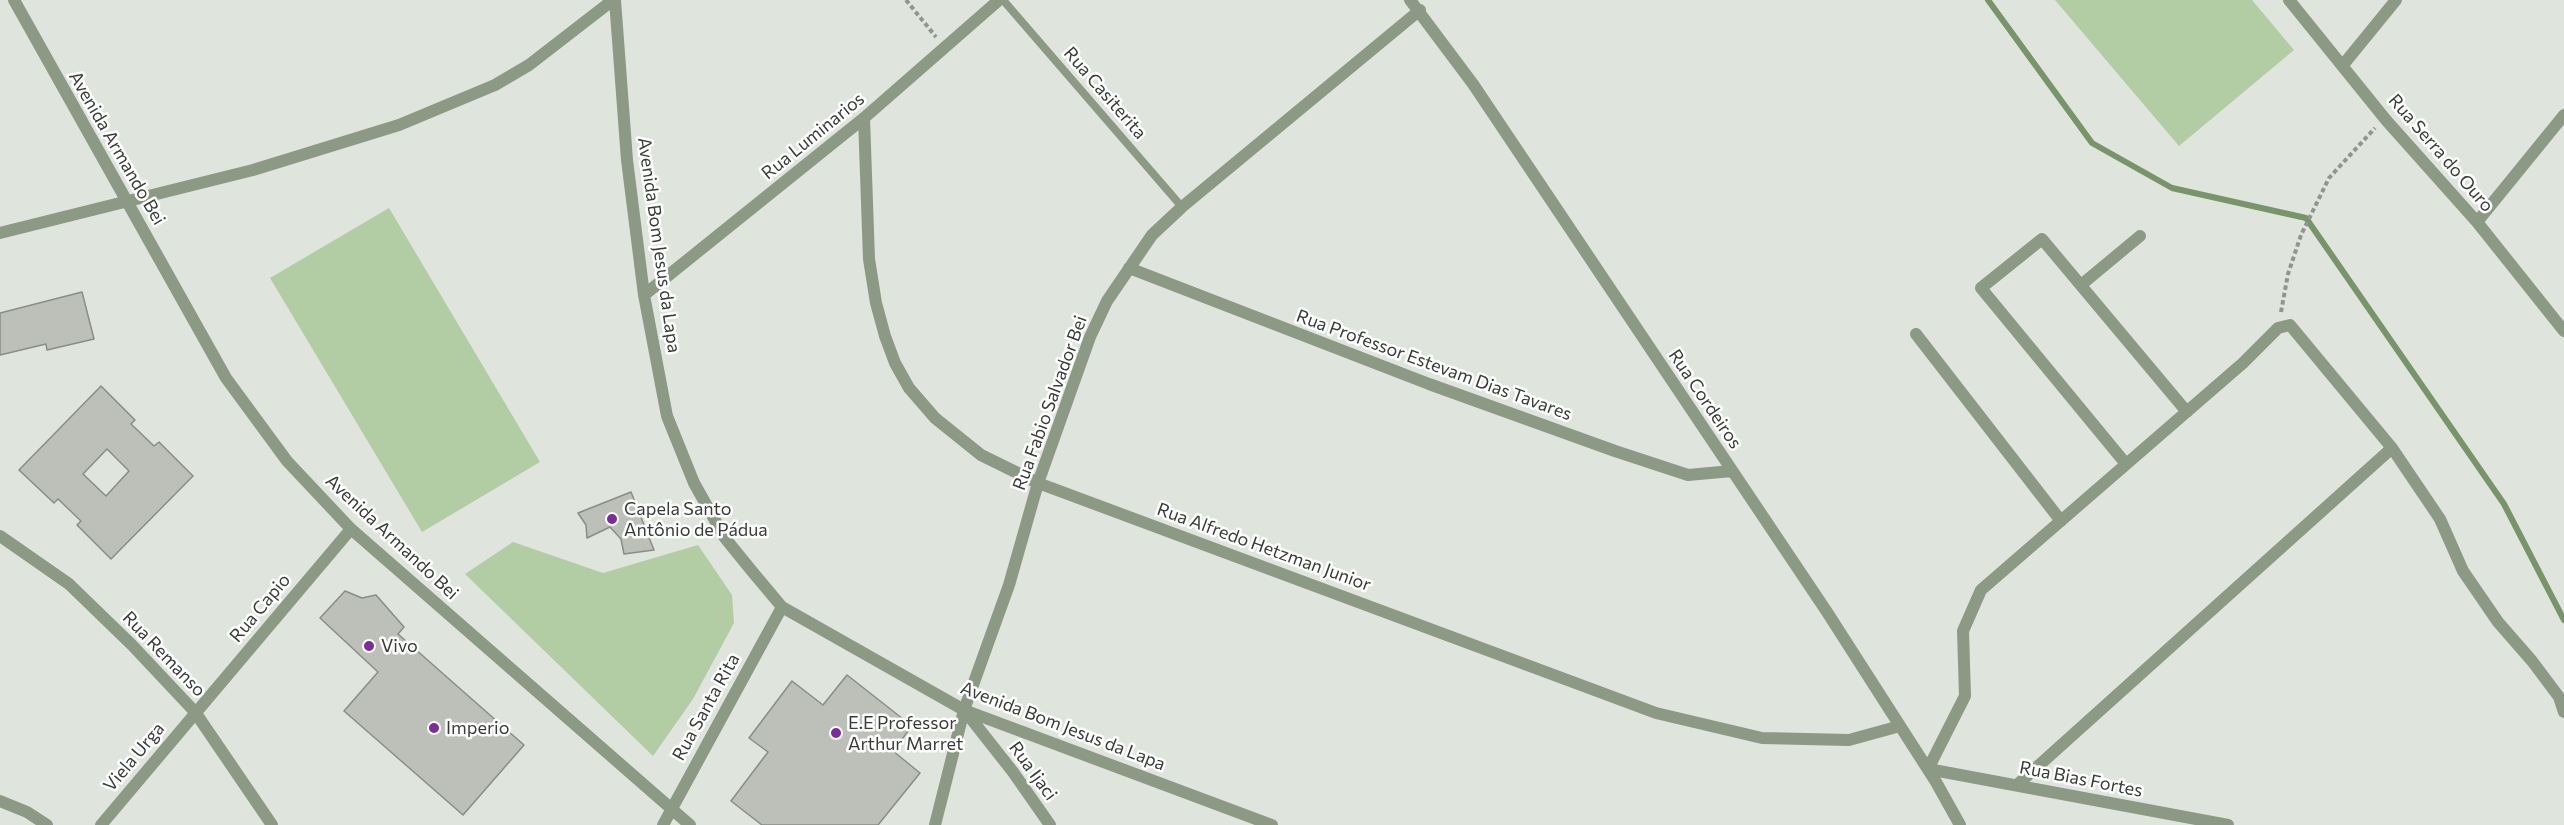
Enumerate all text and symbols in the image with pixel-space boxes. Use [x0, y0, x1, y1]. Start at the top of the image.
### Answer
street label: Rua Casiterita [1059, 43, 1151, 143]
street label: Avenida Armando Bei [64, 67, 170, 229]
street label: Rua Luminarios [757, 88, 869, 184]
street label: Rua Serra do Ouro [2384, 90, 2498, 216]
street label: Avenida Bom Jesus da Lapa [633, 136, 685, 354]
street label: Rua Professor Estevam Dias Tavares [1293, 305, 1575, 425]
street label: Rua Fabio Salvador Bei [1008, 313, 1092, 493]
street label: Rua Cordeiros [1664, 345, 1746, 453]
street label: Avenida Armando Bei [321, 470, 463, 604]
place label: Capela Santo Antônio de Pádua [624, 498, 768, 540]
street label: Rua Alfredo Hetzman Junior [1154, 498, 1374, 596]
marker: Capela Santo Antônio de Pádua [605, 512, 619, 526]
street label: Rua Capio [225, 569, 295, 647]
street label: Rua Remanso [118, 607, 210, 701]
place label: Vivo [381, 635, 418, 657]
marker: Vivo [362, 639, 376, 653]
street label: Rua Santa Rita [668, 650, 744, 764]
street label: Avenida Bom Jesus da Lapa [958, 677, 1168, 775]
place label: E.E Professor Arthur Marret [848, 712, 963, 754]
place label: Imperio [446, 717, 509, 739]
street label: Viela Urga [99, 718, 169, 796]
marker: Imperio [427, 721, 441, 735]
marker: E.E Professor Arthur Marret [829, 726, 843, 740]
street label: Rua Ijaci [1004, 737, 1062, 805]
street label: Rua Bias Fortes [2018, 756, 2144, 802]

